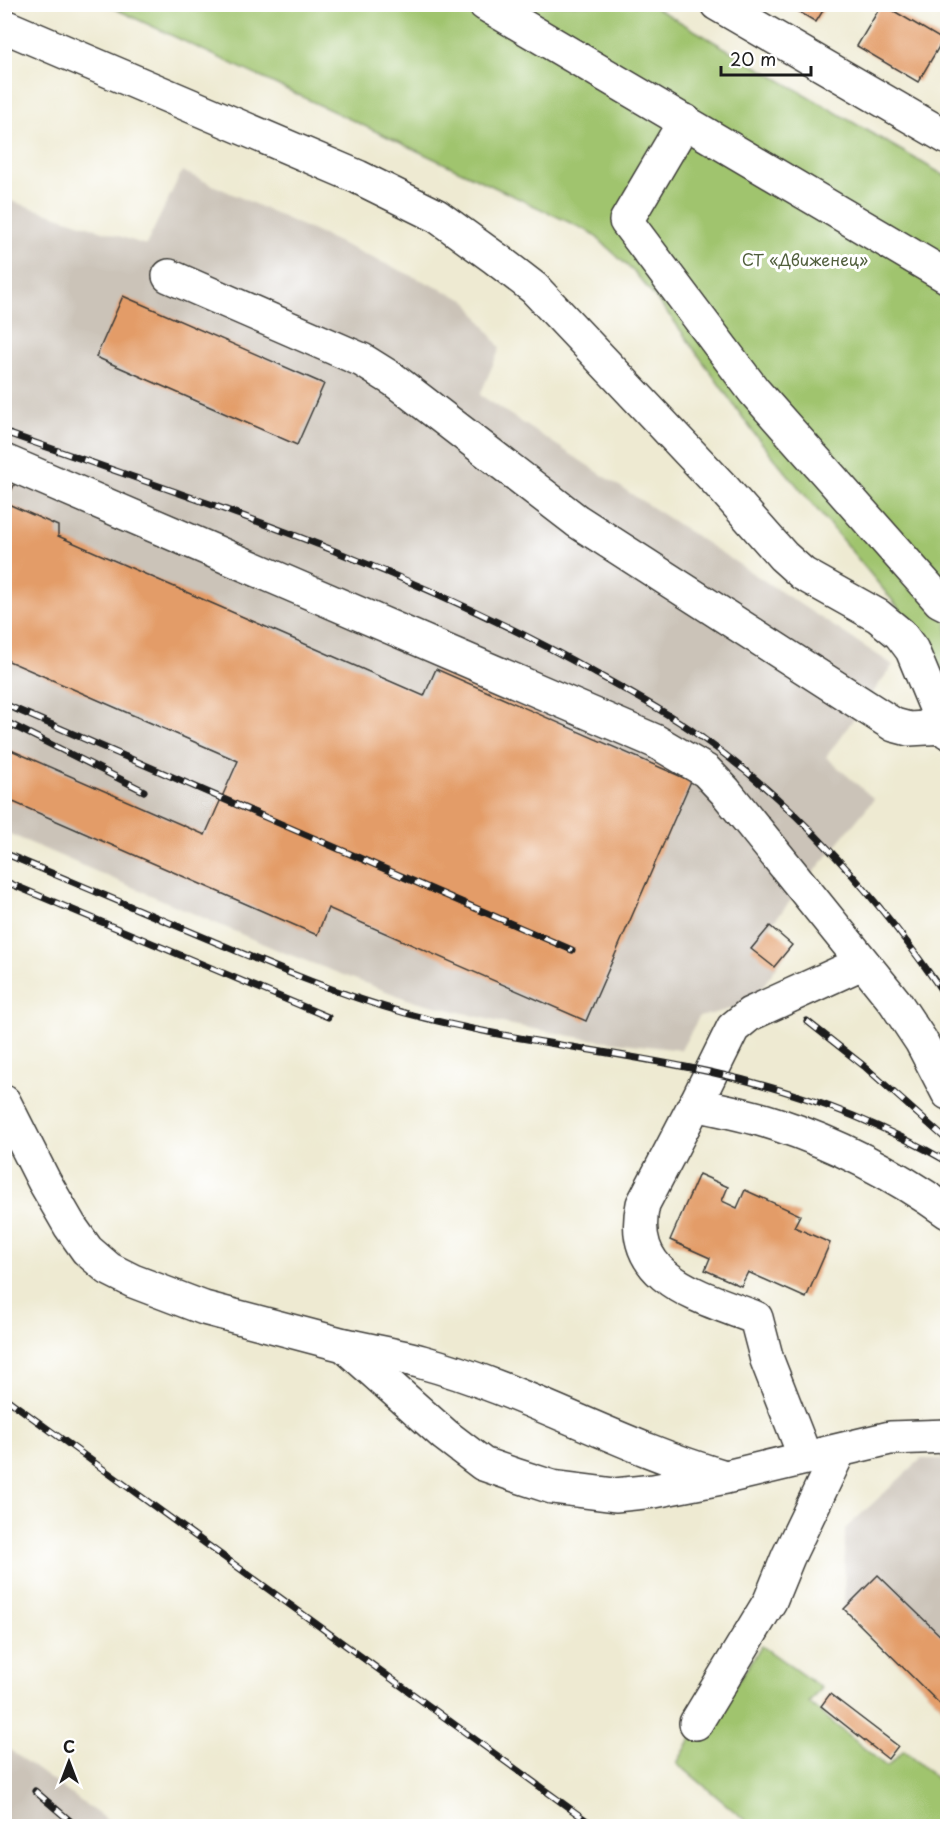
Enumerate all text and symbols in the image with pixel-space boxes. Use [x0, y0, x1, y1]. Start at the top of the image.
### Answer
scale bar [721, 39, 811, 77]
text: 20 m [730, 45, 776, 72]
park label: СТ «Движенец» [742, 247, 868, 271]
north arrow [39, 1732, 99, 1792]
text: С [63, 1734, 75, 1758]

